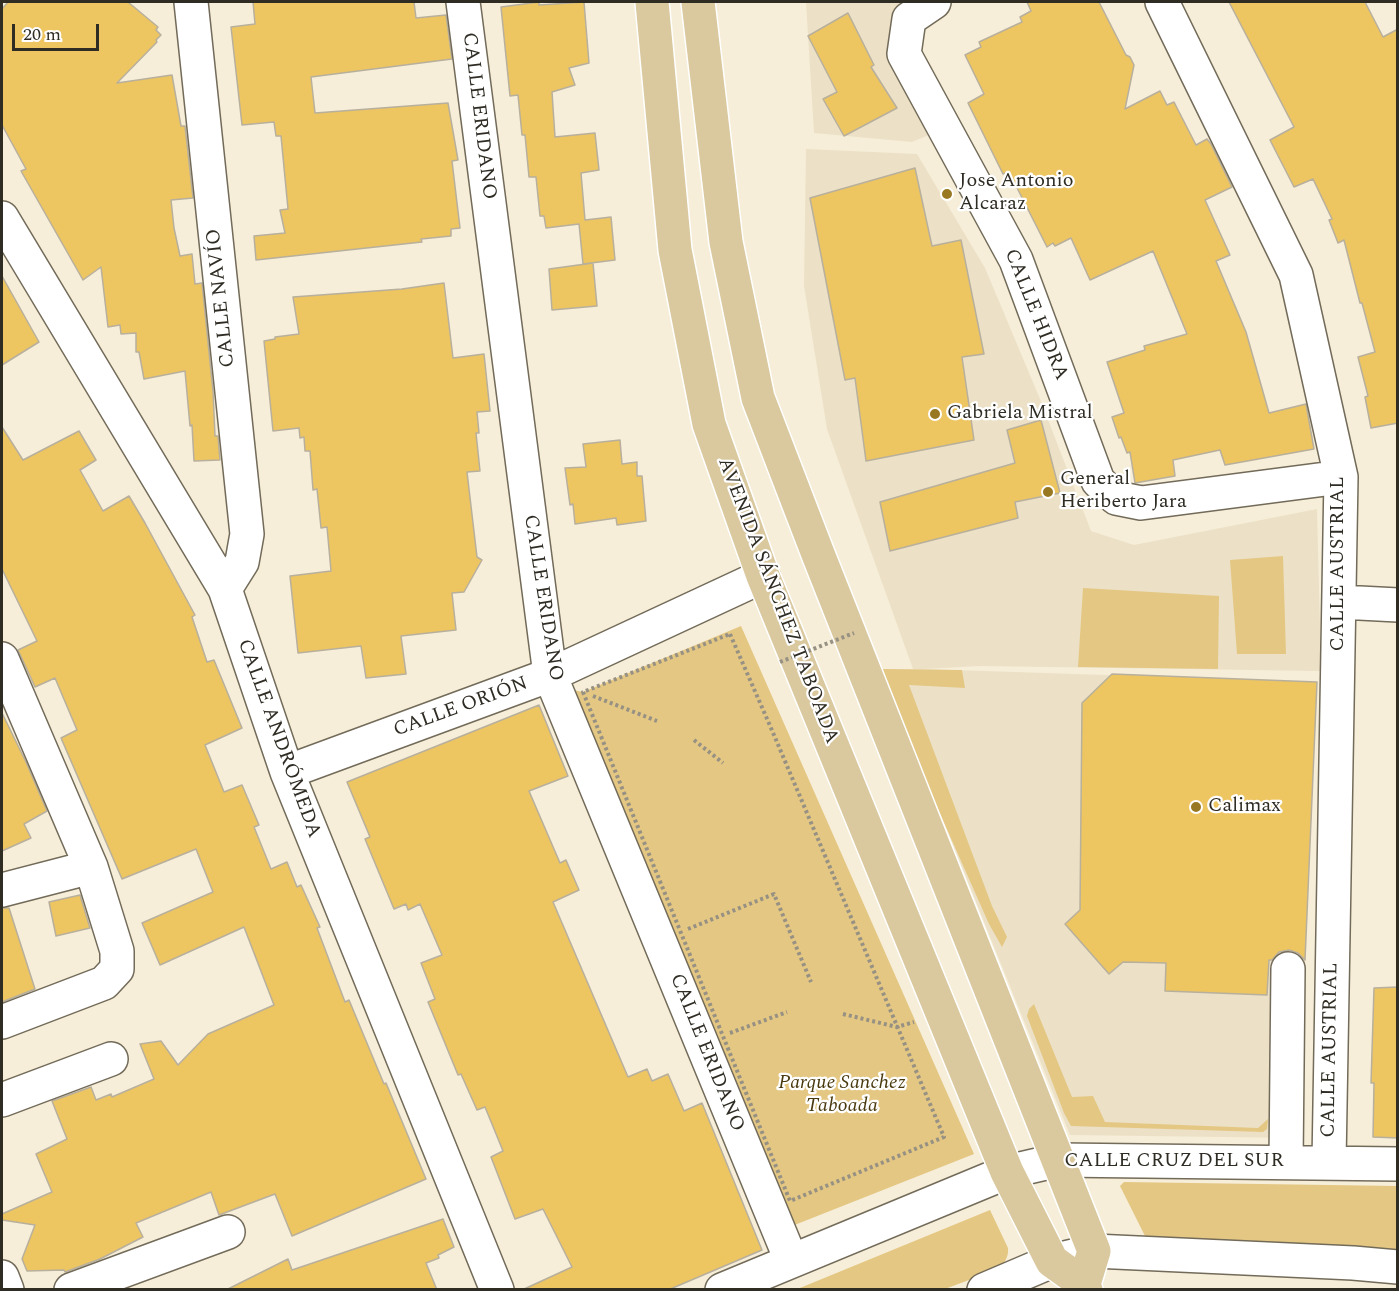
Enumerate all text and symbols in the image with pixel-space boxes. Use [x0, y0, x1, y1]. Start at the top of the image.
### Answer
scale bar [15, 12, 102, 50]
text: 20 m [23, 21, 61, 48]
street label: CALLE ERIDANO [456, 31, 500, 201]
place label: Jose Antonio Alcaraz [959, 170, 1074, 217]
marker: Jose Antonio Alcaraz [940, 187, 954, 201]
street label: CALLE NAVÍO [203, 227, 241, 369]
street label: CALLE HIDRA [998, 246, 1072, 384]
place label: Gabriela Mistral [947, 402, 1093, 426]
marker: Gabriela Mistral [928, 407, 942, 421]
street label: AVENIDA SÁNCHEZ TABOADA [711, 455, 843, 747]
place label: General Heriberto Jara [1060, 468, 1187, 515]
street label: CALLE AUSTRIAL [1327, 476, 1351, 652]
marker: General Heriberto Jara [1041, 485, 1055, 499]
street label: CALLE ERIDANO [517, 513, 567, 683]
street label: CALLE ANDRÓMEDA [231, 636, 325, 842]
street label: CALLE ORIÓN [390, 673, 532, 743]
place label: Calimax [1208, 795, 1281, 819]
marker: Calimax [1189, 800, 1203, 814]
street label: CALLE AUSTRIAL [1317, 962, 1345, 1138]
street label: CALLE ERIDANO [663, 971, 749, 1135]
park label: Parque Sanchez Taboada [778, 1072, 906, 1119]
street label: CALLE CRUZ DEL SUR [1064, 1150, 1284, 1174]

